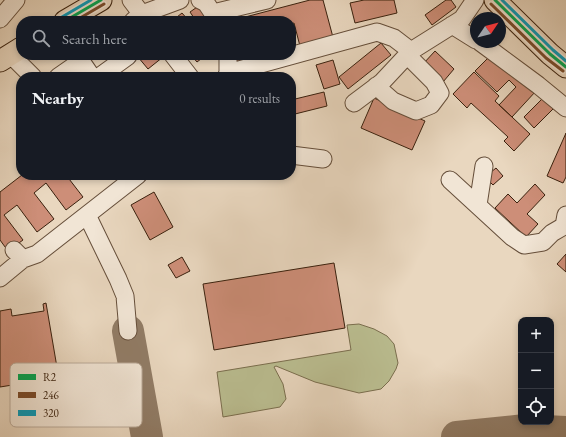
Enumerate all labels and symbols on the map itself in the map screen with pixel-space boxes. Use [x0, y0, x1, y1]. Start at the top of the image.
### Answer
north arrow [470, 12, 506, 48]
legend [10, 363, 142, 427]
text: R2 [43, 370, 57, 384]
text: 246 [43, 388, 60, 402]
text: 320 [43, 406, 59, 420]

